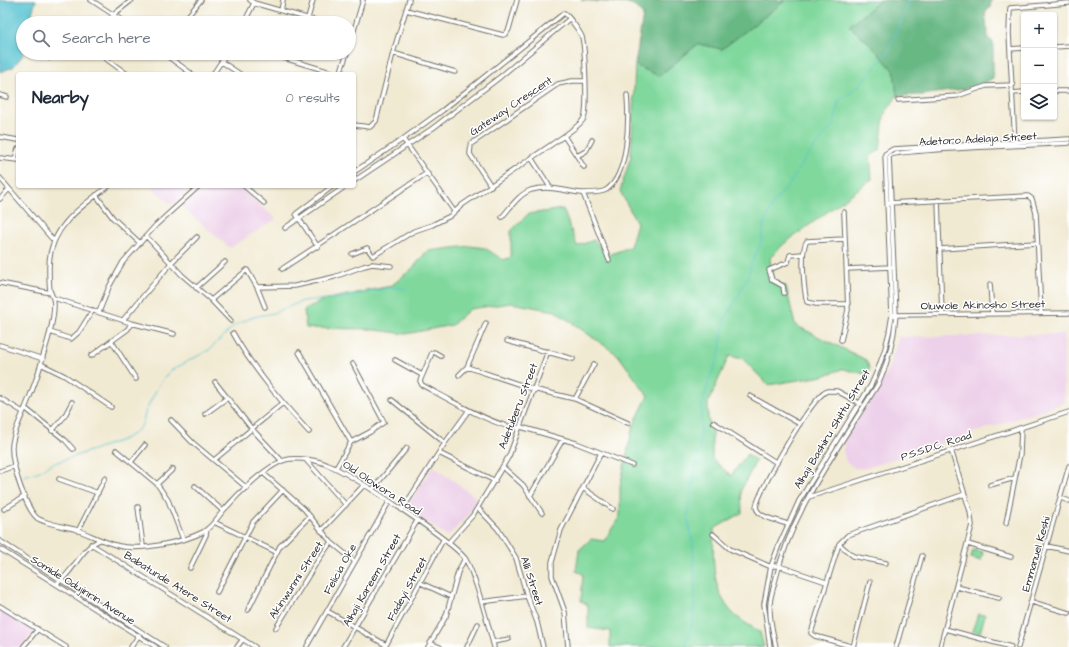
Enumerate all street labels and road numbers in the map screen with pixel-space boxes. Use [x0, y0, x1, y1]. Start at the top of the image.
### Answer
street label: Gateway Crescent [467, 72, 556, 140]
street label: Adetoro Adelaja Street [919, 128, 1038, 150]
street label: Oluwole Akinosho Street [921, 296, 1046, 314]
street label: Adetuberu Street [495, 360, 541, 451]
street label: Alhaji Bashiru Shittu Street [790, 366, 874, 492]
street label: P.S.S.D.C. Road [899, 427, 974, 464]
street label: Old Olowora Road [340, 457, 424, 519]
street label: Emmanuel Keshi [1018, 514, 1054, 593]
street label: Alhaji Kareem Street [339, 530, 405, 629]
street label: Akinwunmi Street [265, 538, 327, 622]
street label: Felicia Oke [320, 541, 360, 597]
street label: Babatunde Atere Street [121, 548, 235, 627]
street label: Somide Odujinrin Avenue [28, 552, 138, 628]
street label: Fadeyi Street [383, 554, 432, 624]
street label: Alli Street [517, 555, 547, 608]

